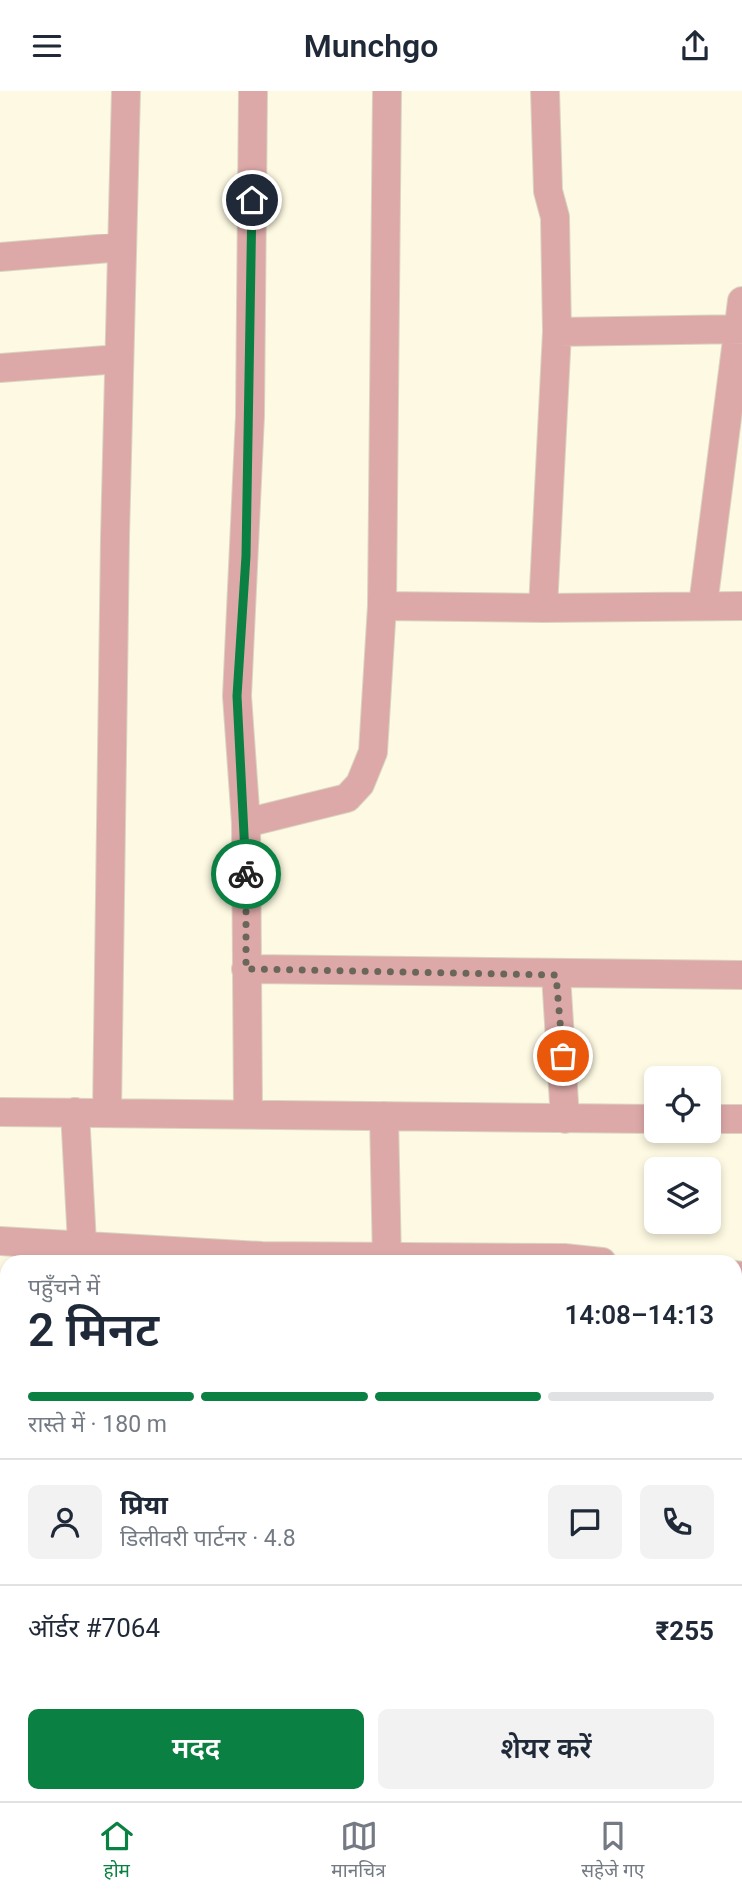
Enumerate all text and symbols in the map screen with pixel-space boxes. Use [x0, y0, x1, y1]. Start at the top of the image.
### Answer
icon: menu [28, 27, 66, 65]
text: Munchgo [304, 27, 438, 65]
icon: share [676, 27, 714, 65]
pin [222, 170, 282, 230]
icon: home [233, 181, 271, 219]
courier [211, 839, 281, 909]
icon: bike [227, 855, 265, 893]
pin [533, 1026, 593, 1086]
icon: bag [544, 1037, 582, 1075]
map controls [644, 1066, 721, 1234]
button: locate [644, 1066, 721, 1143]
button: layers [644, 1157, 721, 1234]
text: पहुँचने में [28, 1274, 100, 1301]
text: 14:08–14:13 [564, 1300, 714, 1330]
text: 2 मिनट [28, 1303, 159, 1357]
text: रास्ते में · 180 m [28, 1411, 167, 1438]
button: person [28, 1485, 102, 1559]
button: chat [548, 1485, 622, 1559]
button: phone [640, 1485, 714, 1559]
text: प्रिया [120, 1490, 168, 1520]
text: डिलीवरी पार्टनर · 4.8 [120, 1525, 296, 1552]
text: ऑर्डर #7064 [28, 1613, 160, 1643]
text: ₹255 [656, 1616, 714, 1646]
button: मदद [28, 1709, 364, 1789]
button: शेयर करें [378, 1709, 714, 1789]
tab: होम [98, 1817, 136, 1885]
tab: मानचित्र [331, 1817, 386, 1885]
tab: सहेजे गए [581, 1817, 644, 1885]

